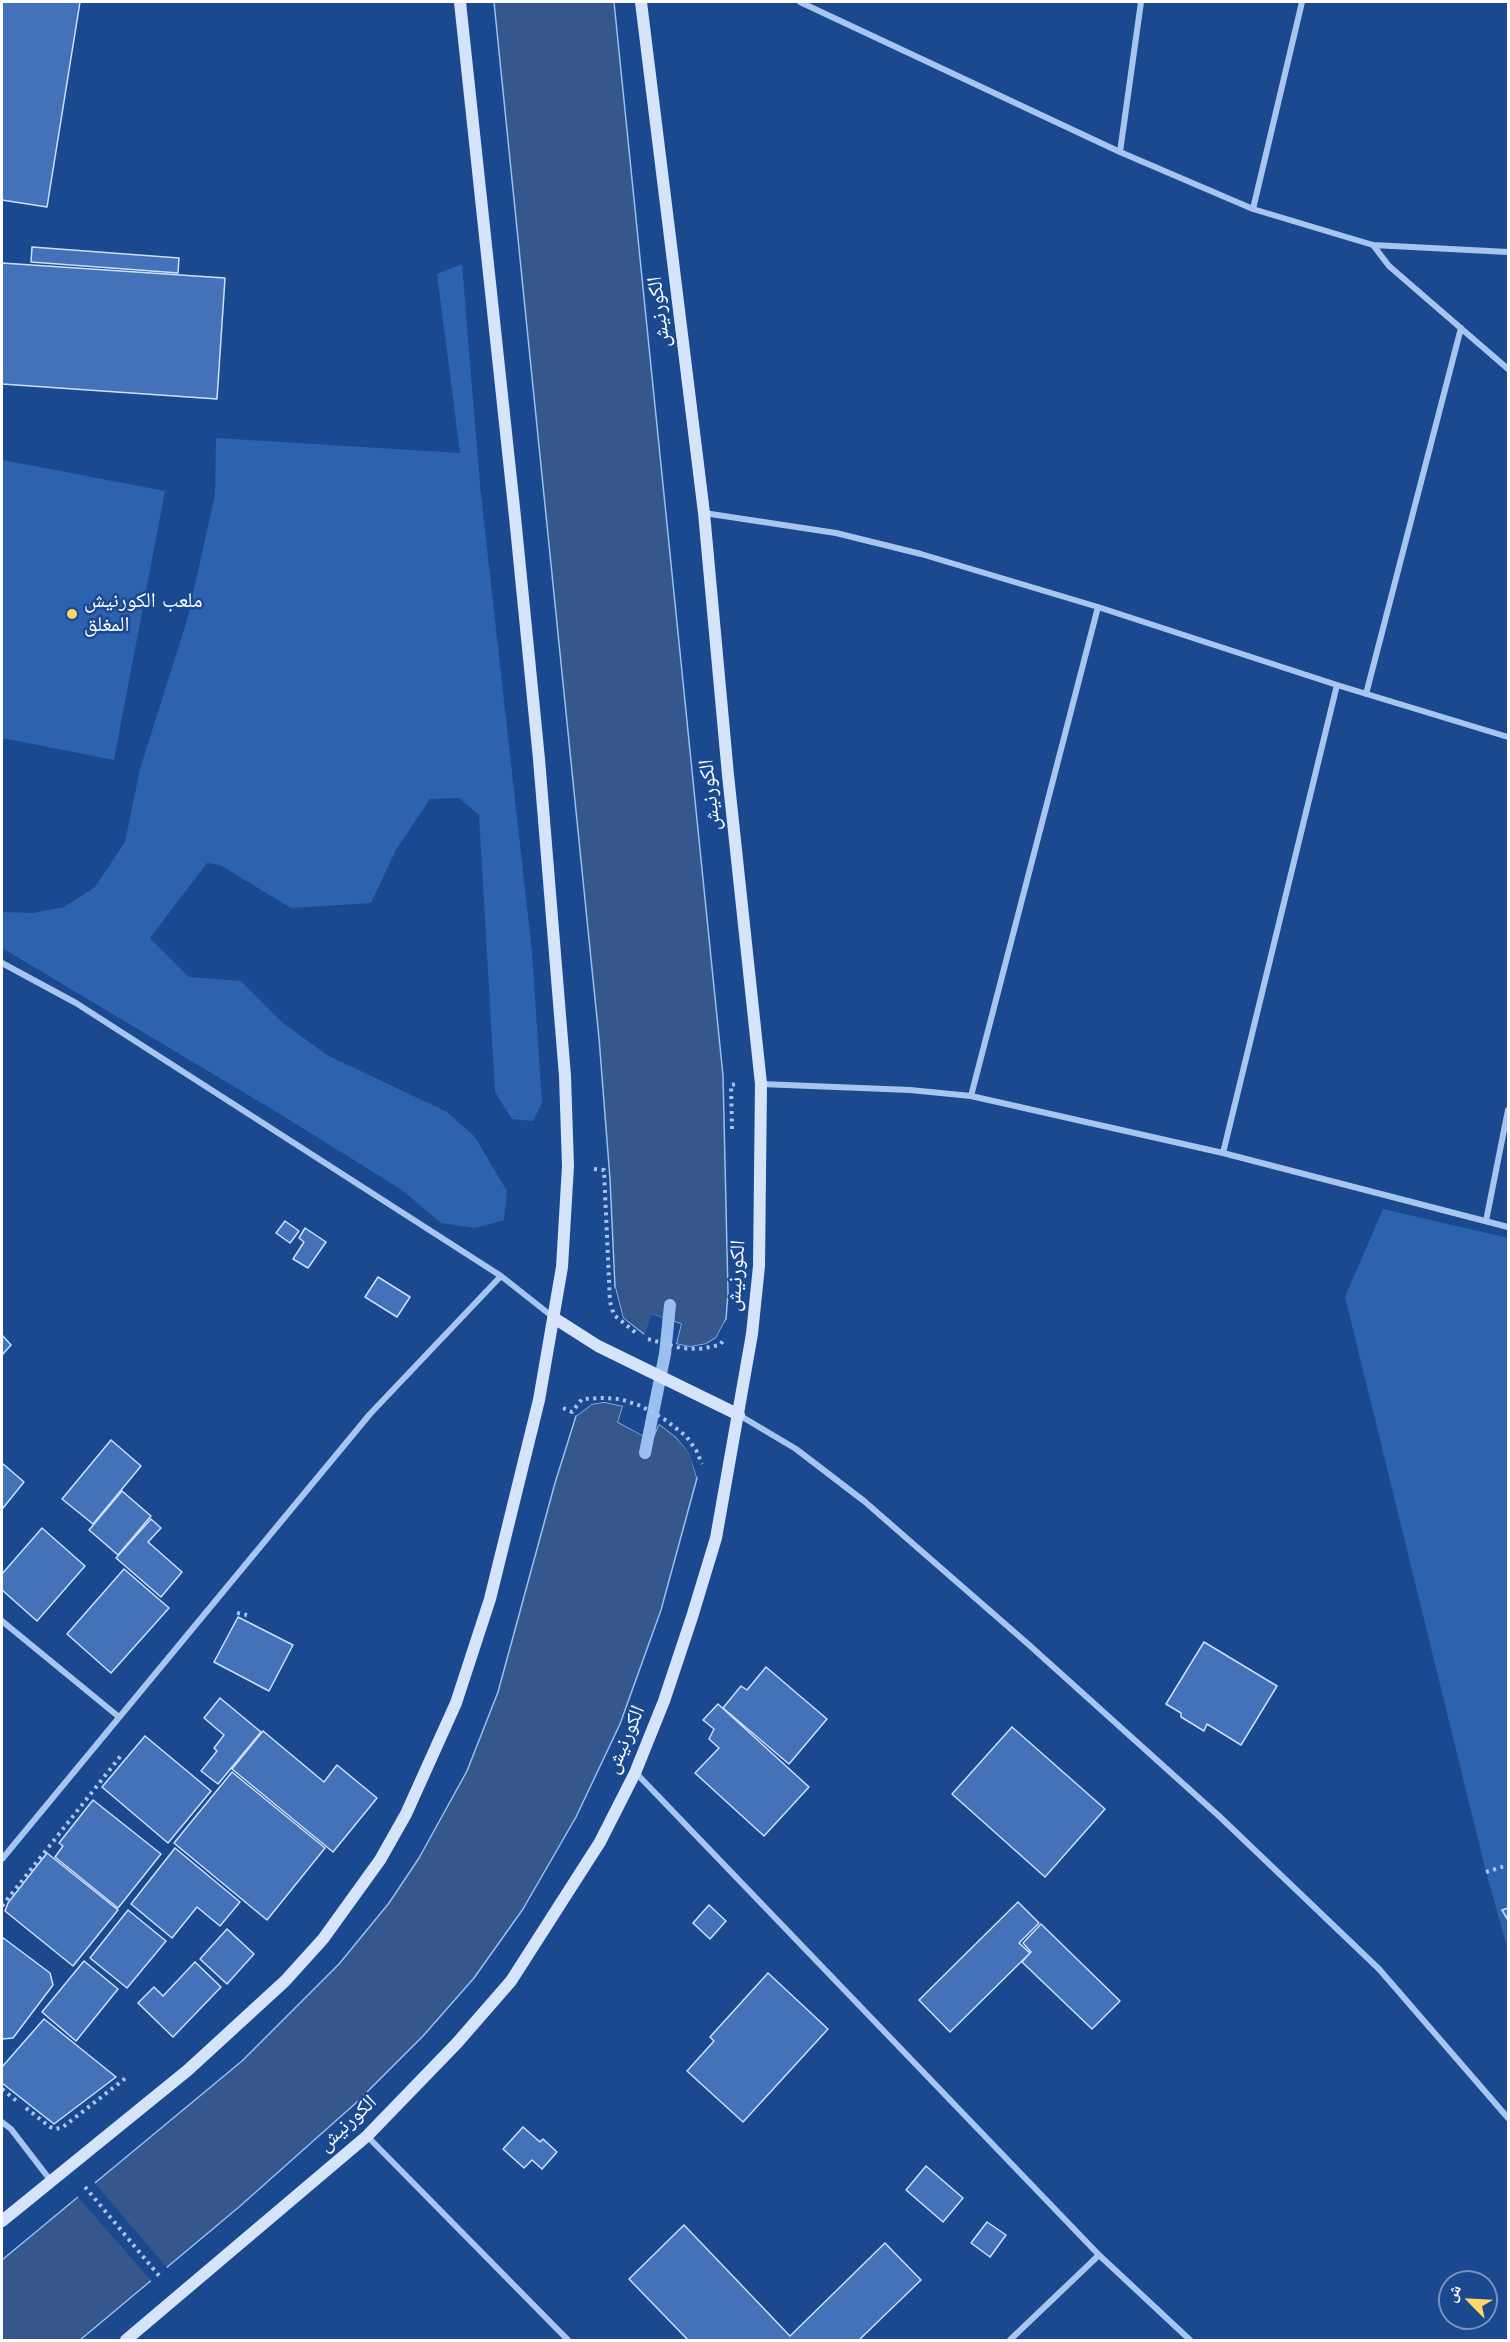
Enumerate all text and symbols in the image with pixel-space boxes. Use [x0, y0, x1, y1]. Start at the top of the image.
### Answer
street label: الكورنيش [643, 275, 677, 349]
place label: ملعب الكورنيش المغلق [84, 589, 203, 639]
marker: ملعب الكورنيش المغلق [65, 607, 79, 621]
street label: الكورنيش [695, 758, 727, 832]
street label: الكورنيش [722, 1239, 752, 1313]
street label: الكورنيش [600, 1702, 652, 1778]
street label: الكورنيش [313, 2090, 383, 2158]
north arrow [1438, 2270, 1498, 2330]
text: ش [1439, 2281, 1467, 2306]

